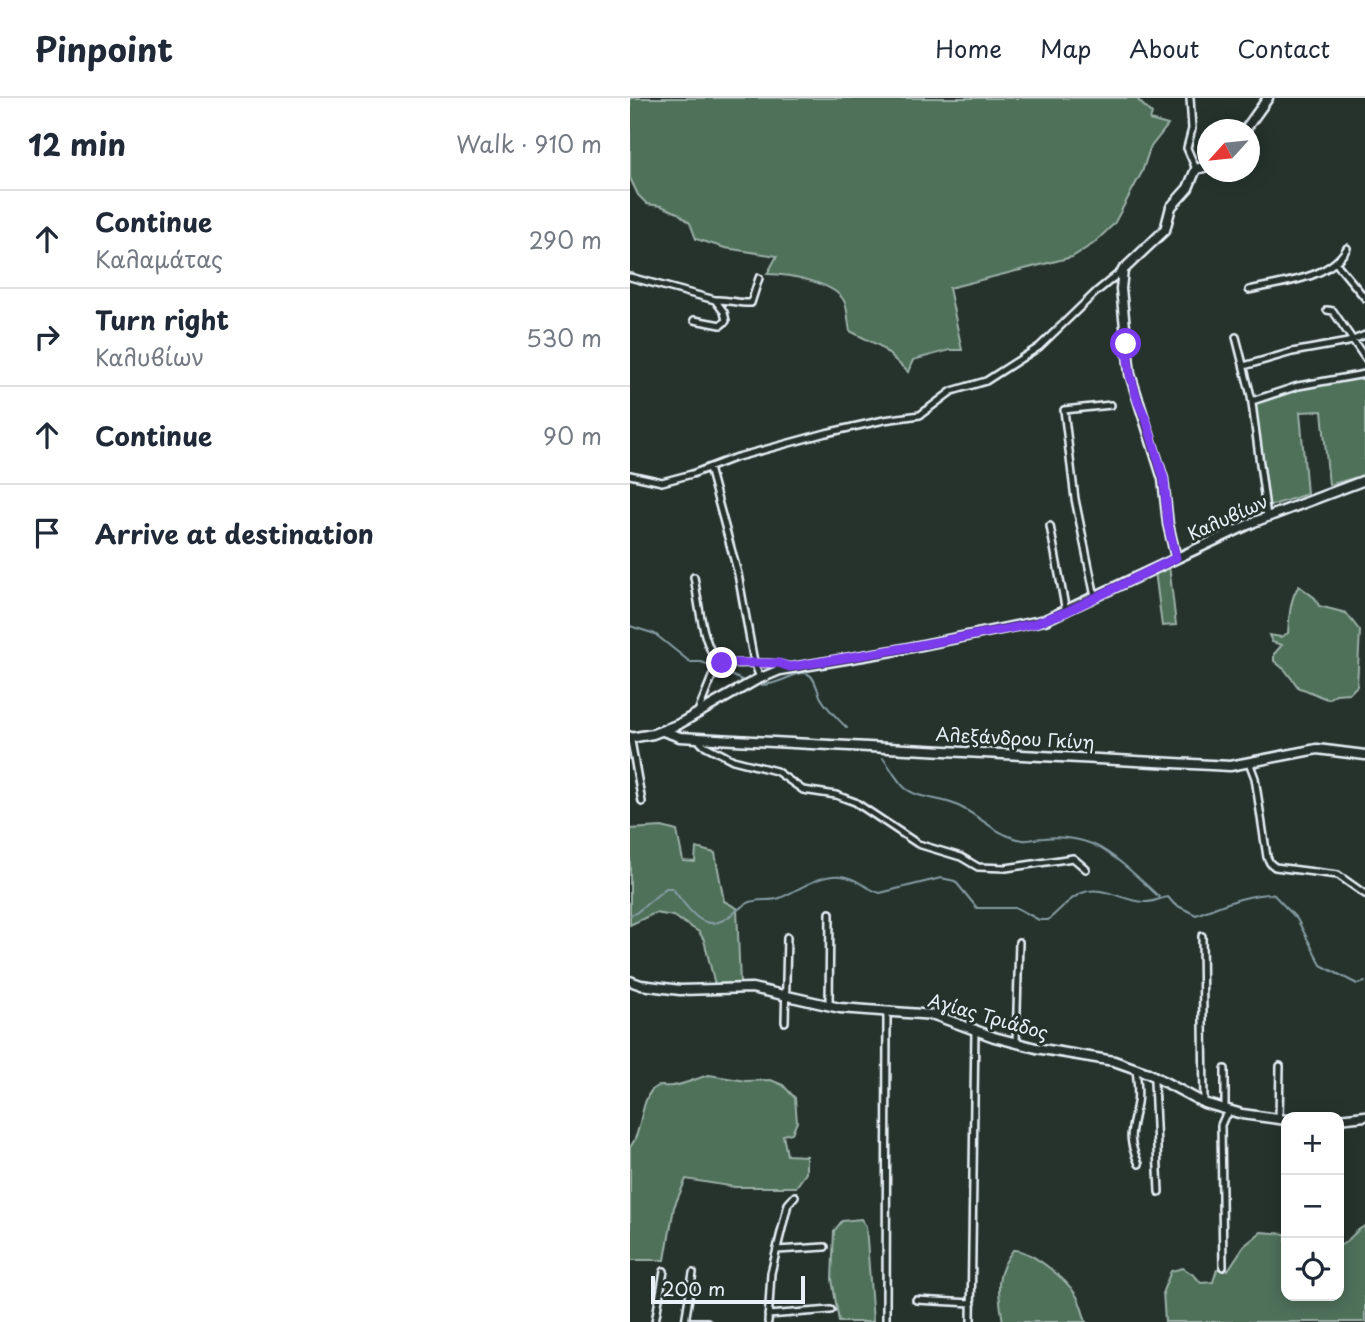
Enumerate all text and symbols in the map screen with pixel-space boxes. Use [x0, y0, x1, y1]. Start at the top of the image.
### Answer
text: Pinpoint [35, 23, 173, 73]
text: Home [935, 30, 1002, 66]
text: Map [1040, 30, 1091, 66]
text: About [1129, 30, 1199, 66]
text: Contact [1237, 30, 1330, 66]
north arrow [1197, 119, 1260, 182]
text: 12 min [28, 121, 126, 166]
text: Walk · 910 m [456, 126, 602, 161]
text: Continue [95, 202, 212, 241]
icon: ahead [28, 220, 66, 258]
text: 290 m [529, 222, 602, 257]
text: Καλαμάτας [95, 241, 223, 276]
text: Turn right [95, 300, 229, 339]
icon: right [28, 318, 66, 356]
text: 530 m [526, 320, 602, 355]
route start [1110, 328, 1141, 359]
text: Καλυβίων [95, 339, 204, 374]
icon: ahead [28, 416, 66, 454]
text: Continue [95, 416, 212, 455]
text: 90 m [543, 418, 602, 453]
street label: Καλυβίων [1183, 487, 1272, 546]
icon: arrive [28, 514, 66, 552]
text: Arrive at destination [95, 514, 374, 553]
route end [706, 647, 737, 678]
street label: Αλεξάνδρου Γκίνη [935, 720, 1095, 755]
street label: Αγίας Τριάδος [925, 985, 1052, 1046]
map controls [1281, 1112, 1344, 1301]
button: + [1281, 1112, 1344, 1175]
button: − [1281, 1175, 1344, 1238]
button: locate [1281, 1238, 1344, 1301]
scale bar [651, 1273, 805, 1305]
text: 200 m [662, 1274, 725, 1302]

